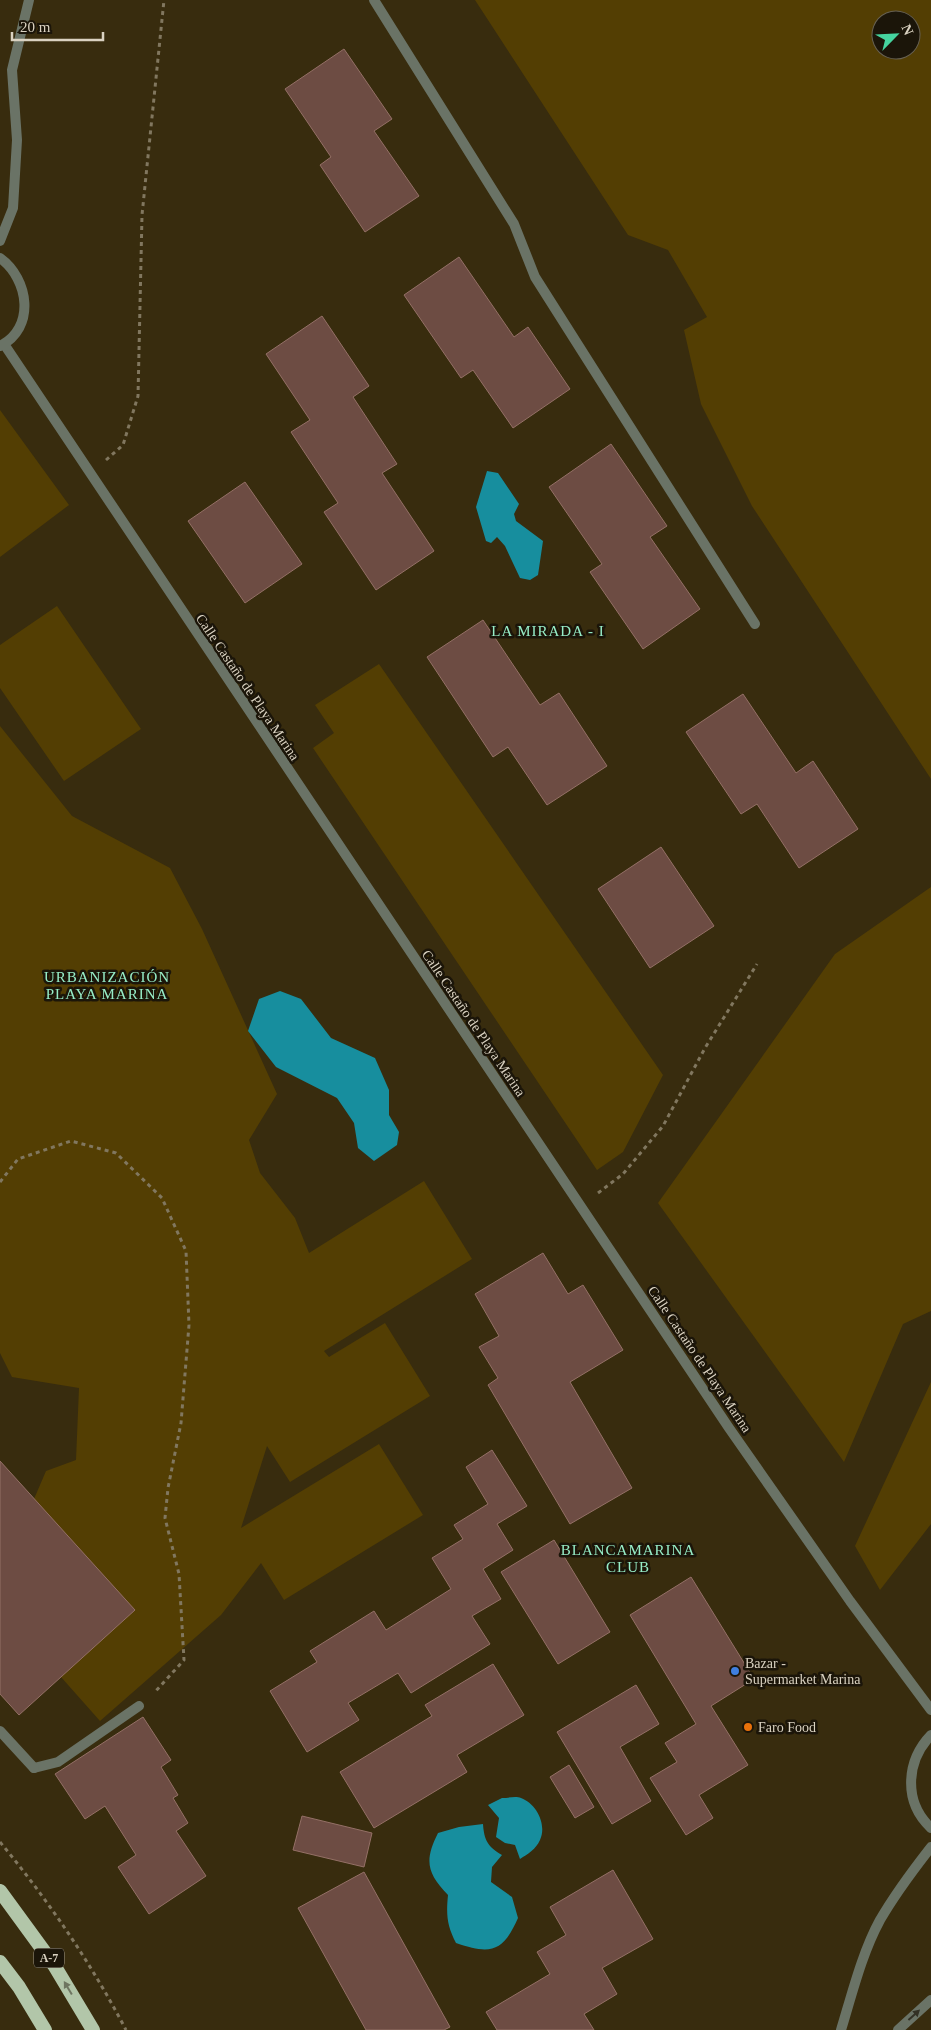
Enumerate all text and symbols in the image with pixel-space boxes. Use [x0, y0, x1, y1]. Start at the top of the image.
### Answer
scale bar [12, 10, 104, 42]
north arrow [871, 10, 921, 60]
text: 20 m [20, 19, 51, 35]
text: N [899, 22, 916, 38]
street label: Calle Castaño de Playa Marina [193, 611, 303, 764]
district label: LA MIRADA - I [491, 623, 605, 639]
street label: Calle Castaño de Playa Marina [419, 947, 529, 1100]
district label: URBANIZACIÓN PLAYA MARINA [44, 969, 170, 1002]
street label: Calle Castaño de Playa Marina [645, 1283, 755, 1436]
district label: BLANCAMARINA CLUB [561, 1542, 695, 1575]
place label: Bazar - Supermarket Marina [745, 1656, 861, 1687]
marker: Bazar - Supermarket Marina [729, 1665, 741, 1677]
place label: Faro Food [758, 1720, 816, 1735]
marker: Faro Food [742, 1721, 754, 1733]
road number: A-7 [34, 1949, 64, 1968]
one-way arrow [63, 1982, 72, 1995]
one-way arrow [908, 2009, 920, 2021]

